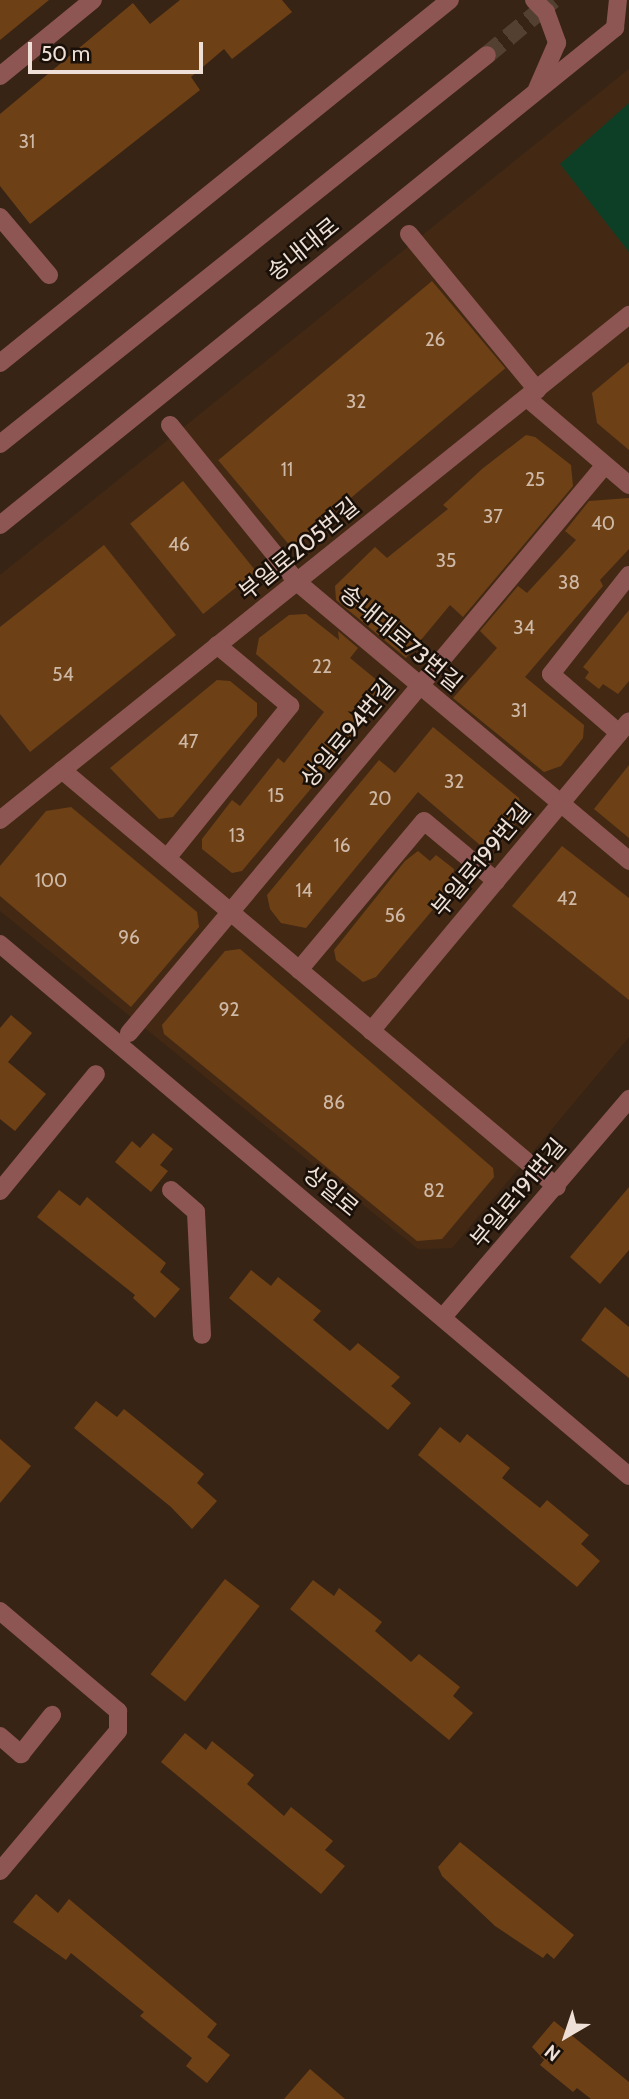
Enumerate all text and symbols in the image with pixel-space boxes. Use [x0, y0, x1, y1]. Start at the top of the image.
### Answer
scale bar [32, 28, 206, 72]
text: 50 m [41, 41, 90, 66]
house number: 31 [19, 131, 35, 153]
street label: 송내대로 [261, 212, 345, 286]
house number: 26 [425, 329, 445, 351]
house number: 32 [346, 391, 366, 413]
house number: 11 [281, 459, 293, 481]
house number: 25 [525, 469, 545, 491]
street label: 부일로205번길 [233, 492, 365, 606]
house number: 37 [483, 506, 503, 528]
house number: 40 [591, 513, 615, 535]
house number: 46 [168, 534, 190, 556]
house number: 35 [436, 550, 456, 572]
house number: 38 [558, 572, 580, 594]
street label: 송내대로73번길 [334, 579, 468, 697]
house number: 34 [513, 617, 535, 639]
house number: 22 [312, 656, 332, 678]
house number: 54 [52, 664, 74, 686]
street label: 상일로94번길 [295, 674, 401, 792]
house number: 31 [511, 700, 527, 722]
house number: 47 [178, 731, 198, 753]
house number: 32 [444, 771, 464, 793]
house number: 15 [268, 785, 284, 807]
house number: 20 [368, 788, 392, 810]
street label: 부일로199번길 [426, 798, 536, 922]
house number: 13 [229, 825, 245, 847]
house number: 16 [334, 835, 350, 857]
house number: 100 [35, 870, 67, 892]
house number: 14 [295, 880, 313, 902]
house number: 42 [557, 888, 577, 910]
house number: 56 [384, 905, 406, 927]
house number: 96 [118, 927, 140, 949]
house number: 92 [219, 999, 239, 1021]
house number: 86 [323, 1092, 345, 1114]
street label: 부일로191번길 [464, 1133, 572, 1253]
street label: 상일로 [298, 1160, 364, 1222]
house number: 82 [423, 1180, 445, 1202]
north arrow [531, 2001, 601, 2071]
text: N [540, 2040, 565, 2066]

